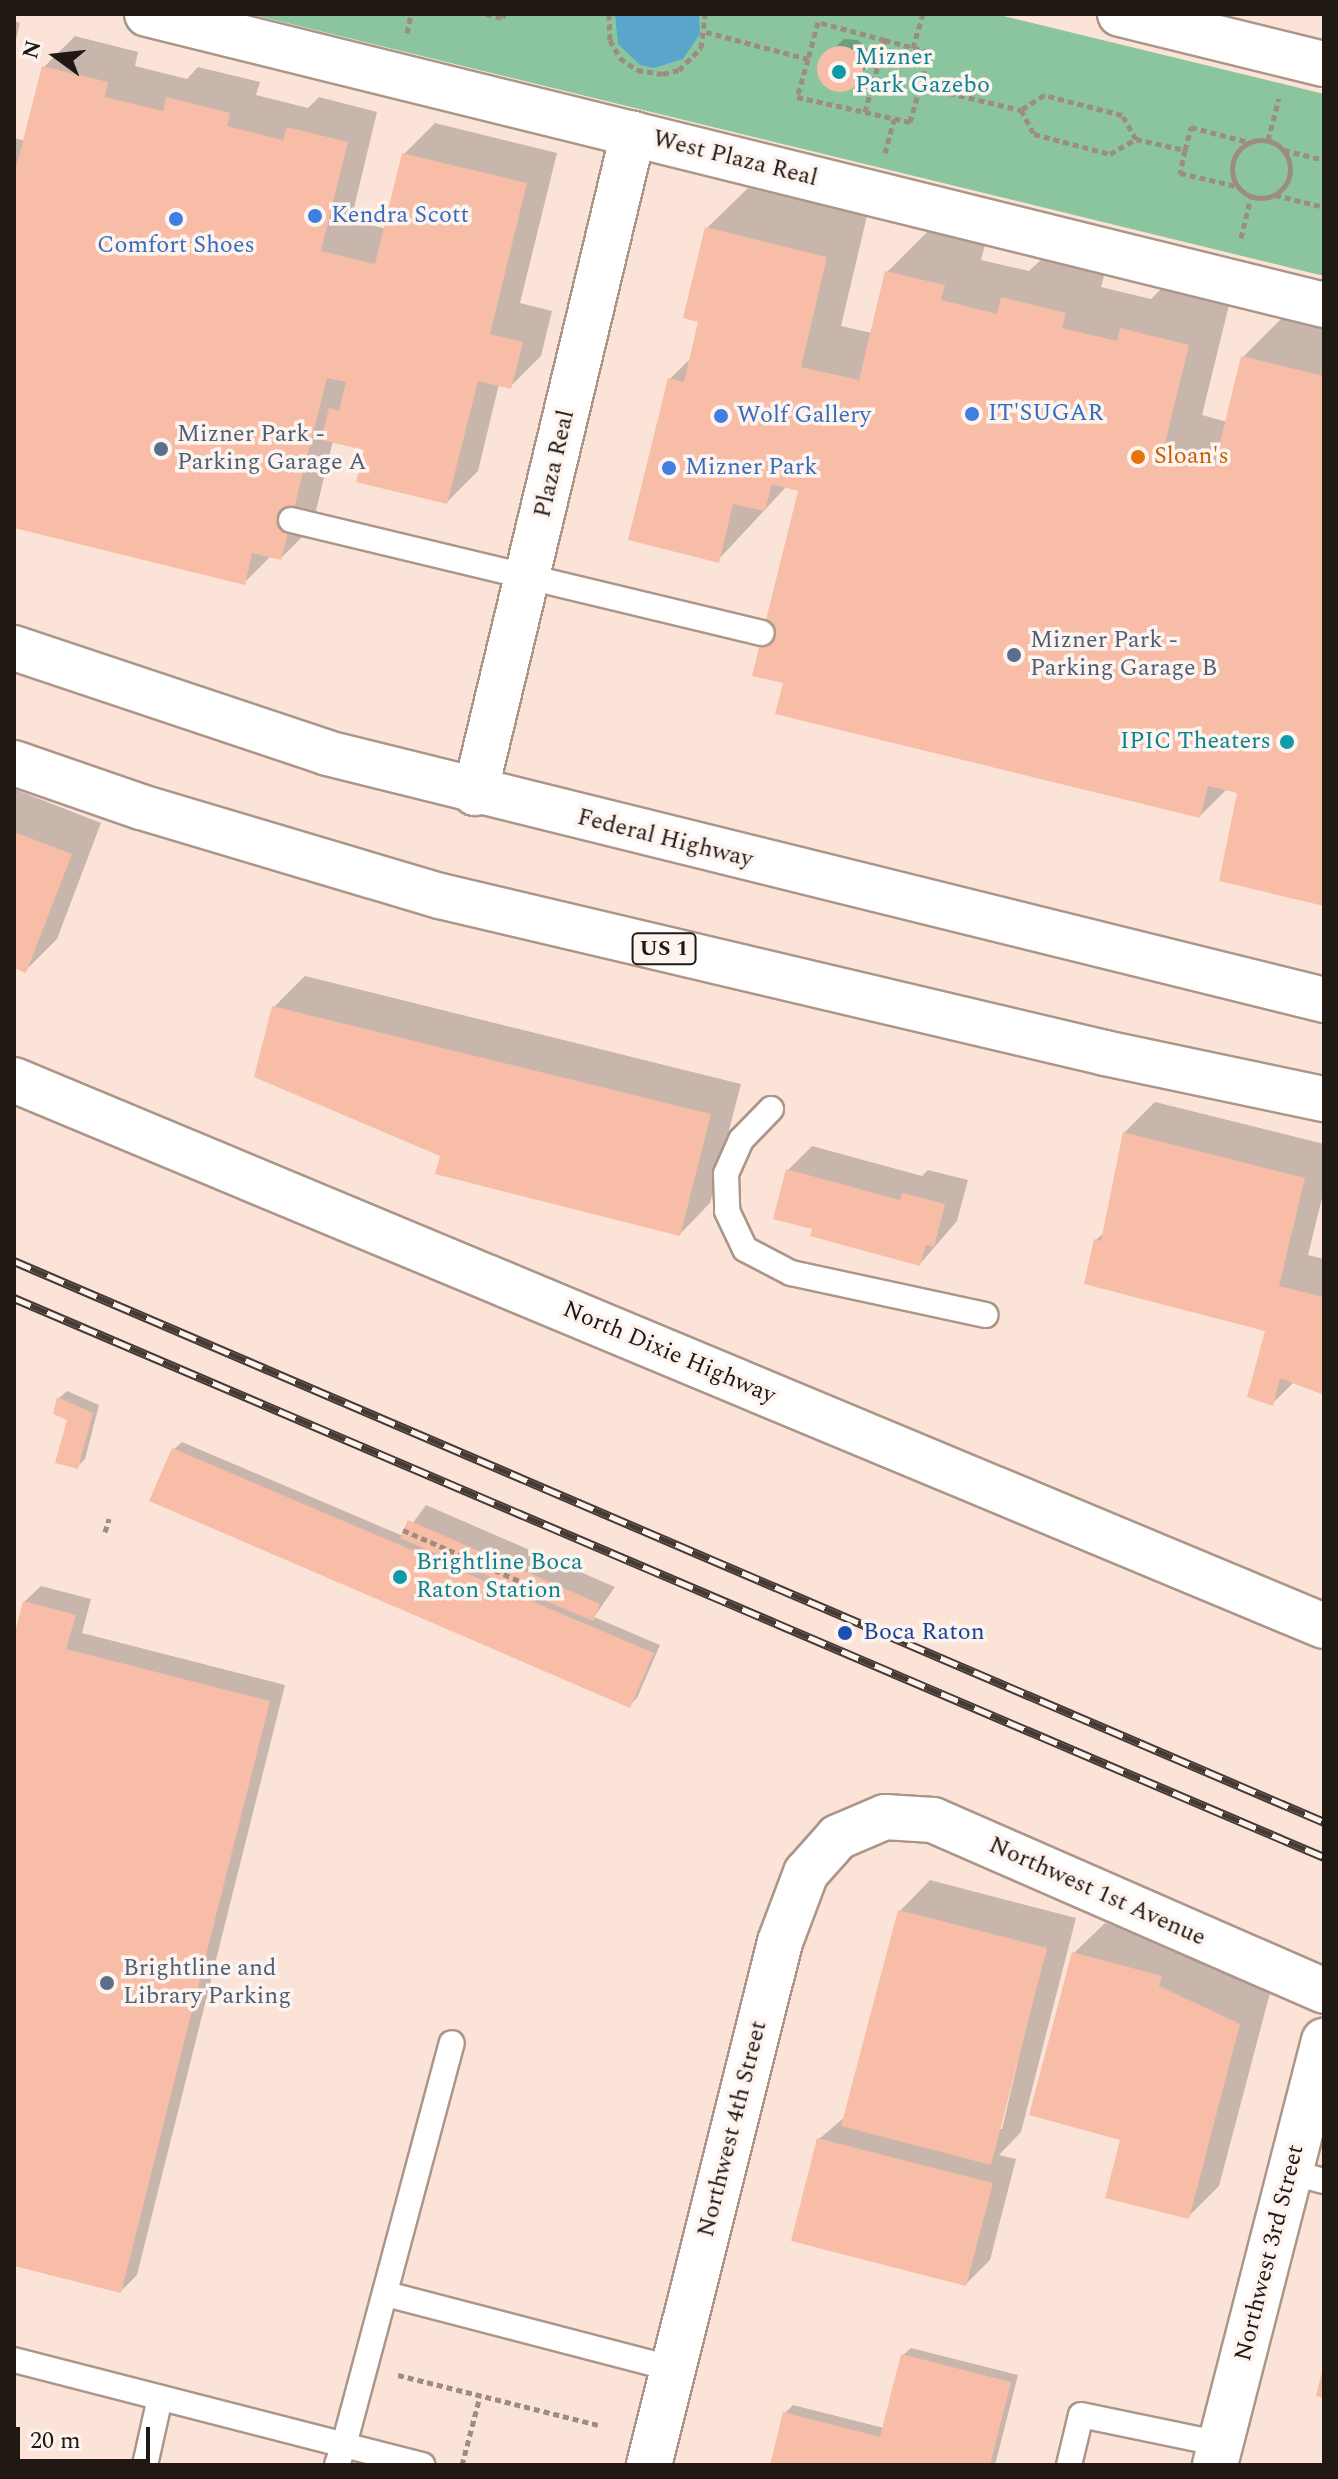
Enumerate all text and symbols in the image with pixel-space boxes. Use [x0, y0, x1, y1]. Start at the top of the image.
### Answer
north arrow [16, 16, 96, 96]
text: N [14, 37, 51, 63]
place label: Mizner Park Gazebo [855, 44, 990, 100]
marker: Mizner Park Gazebo [830, 63, 848, 81]
street label: West Plaza Real [650, 125, 820, 193]
place label: Kendra Scott [331, 202, 469, 230]
marker: Kendra Scott [306, 207, 324, 225]
marker: Comfort Shoes [167, 210, 185, 228]
place label: Comfort Shoes [97, 232, 255, 260]
place label: IT'SUGAR [988, 400, 1103, 428]
place label: Wolf Gallery [737, 402, 871, 430]
marker: IT'SUGAR [963, 405, 981, 423]
street label: Plaza Real [529, 407, 581, 521]
marker: Wolf Gallery [712, 407, 730, 425]
place label: Mizner Park - Parking Garage A [177, 421, 367, 477]
marker: Mizner Park - Parking Garage A [152, 440, 170, 458]
place label: Sloan's [1154, 443, 1229, 471]
marker: Sloan's [1129, 448, 1147, 466]
place label: Mizner Park [685, 454, 818, 482]
marker: Mizner Park [660, 459, 678, 477]
place label: Mizner Park - Parking Garage B [1030, 627, 1217, 683]
marker: Mizner Park - Parking Garage B [1005, 646, 1023, 664]
place label: IPIC Theaters [1120, 728, 1271, 756]
marker: IPIC Theaters [1278, 733, 1296, 751]
street label: Federal Highway [574, 803, 756, 875]
road number: US 1 [630, 931, 698, 967]
street label: North Dixie Highway [558, 1295, 780, 1411]
place label: Brightline Boca Raton Station [416, 1549, 583, 1605]
marker: Brightline Boca Raton Station [391, 1568, 409, 1586]
place label: Boca Raton [863, 1619, 985, 1647]
marker: Boca Raton [834, 1622, 856, 1644]
street label: Northwest 1st Avenue [984, 1831, 1210, 1953]
place label: Brightline and Library Parking [123, 1955, 291, 2011]
marker: Brightline and Library Parking [98, 1974, 116, 1992]
street label: Northwest 4th Street [692, 2018, 774, 2240]
street label: Northwest 3rd Street [1229, 2142, 1311, 2364]
scale bar [20, 2411, 154, 2461]
text: 20 m [30, 2423, 81, 2459]

